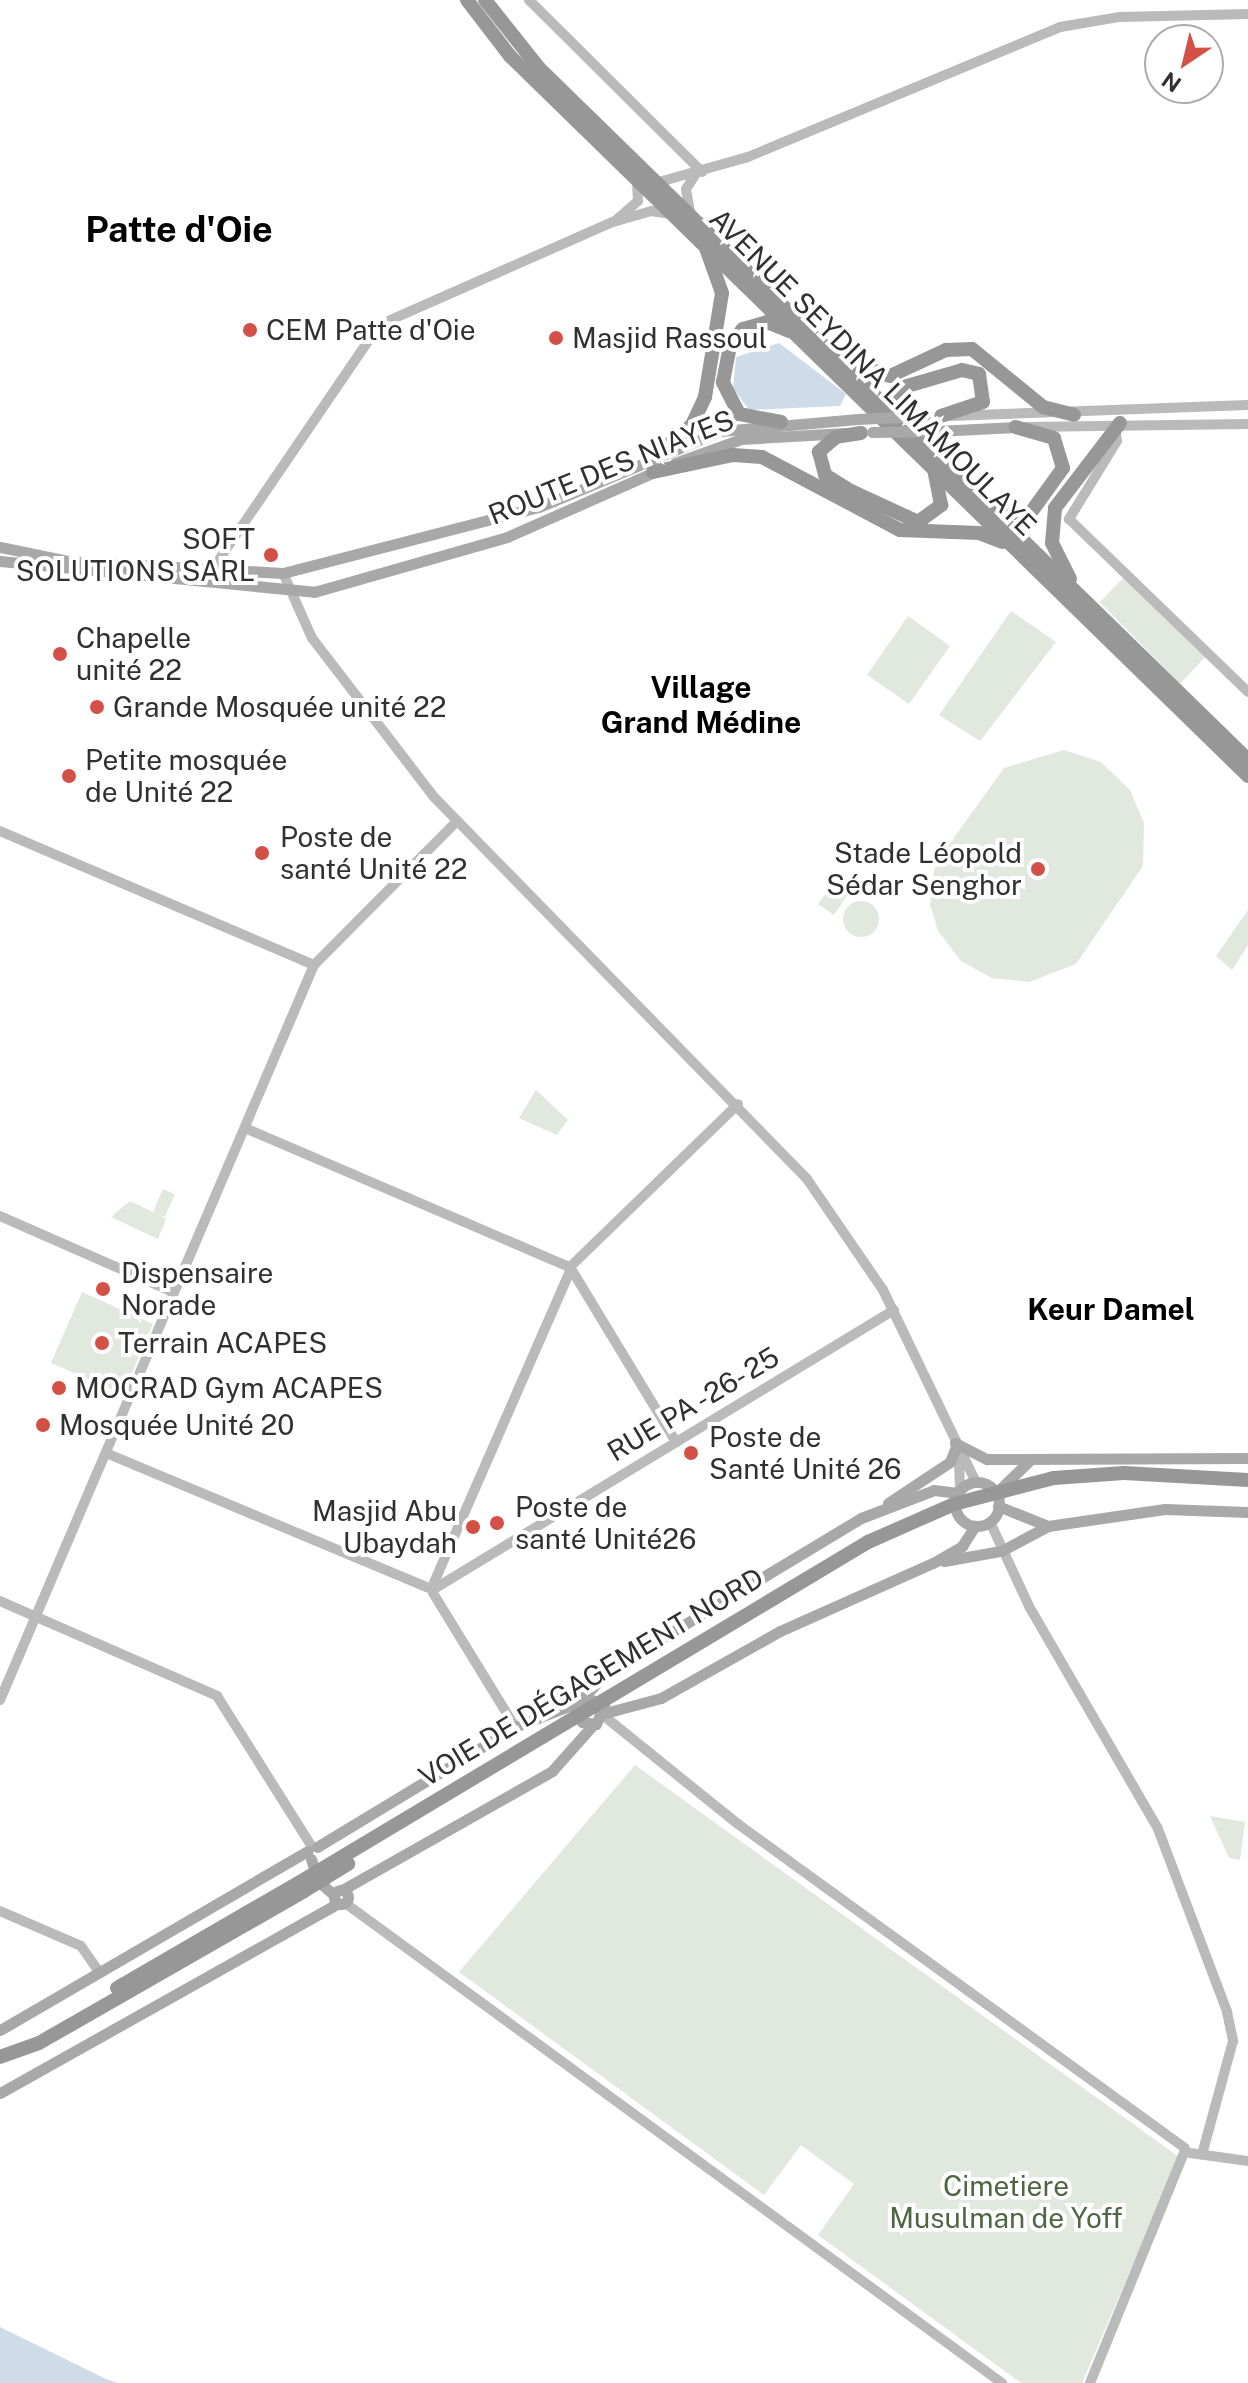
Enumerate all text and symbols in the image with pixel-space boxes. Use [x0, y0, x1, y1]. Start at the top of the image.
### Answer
north arrow [1144, 24, 1224, 104]
text: N [1157, 66, 1186, 98]
street label: AVENUE SEYDINA LIMAMOULAYE [703, 202, 1043, 542]
district label: Patte d'Oie [85, 208, 273, 252]
place label: CEM Patte d'Oie [266, 313, 476, 347]
marker: CEM Patte d'Oie [241, 321, 259, 339]
place label: Masjid Rassoul [572, 321, 767, 355]
marker: Masjid Rassoul [547, 329, 565, 347]
street label: ROUTE DES NIAYES [483, 402, 739, 532]
place label: SOFT SOLUTIONS SARL [16, 522, 255, 588]
marker: SOFT SOLUTIONS SARL [262, 546, 280, 564]
place label: Chapelle unité 22 [76, 621, 191, 687]
marker: Chapelle unité 22 [51, 645, 69, 663]
district label: Village Grand Médine [601, 669, 801, 740]
place label: Grande Mosquée unité 22 [113, 690, 447, 724]
marker: Grande Mosquée unité 22 [88, 698, 106, 716]
place label: Petite mosquée de Unité 22 [85, 743, 288, 809]
marker: Petite mosquée de Unité 22 [60, 767, 78, 785]
place label: Poste de santé Unité 22 [280, 820, 468, 886]
place label: Stade Léopold Sédar Senghor [826, 836, 1022, 902]
marker: Poste de santé Unité 22 [251, 842, 273, 864]
marker: Stade Léopold Sédar Senghor [1029, 860, 1047, 878]
place label: Dispensaire Norade [121, 1256, 273, 1322]
marker: Dispensaire Norade [92, 1278, 114, 1300]
district label: Keur Damel [1027, 1291, 1195, 1327]
place label: Terrain ACAPES [118, 1326, 327, 1360]
marker: Terrain ACAPES [93, 1334, 111, 1352]
street label: RUE PA -26- 25 [598, 1338, 788, 1470]
place label: MOCRAD Gym ACAPES [75, 1371, 383, 1405]
marker: MOCRAD Gym ACAPES [50, 1379, 68, 1397]
place label: Mosquée Unité 20 [59, 1408, 295, 1442]
marker: Mosquée Unité 20 [34, 1416, 52, 1434]
place label: Poste de Santé Unité 26 [709, 1420, 902, 1486]
marker: Poste de Santé Unité 26 [680, 1442, 702, 1464]
place label: Poste de santé Unité26 [515, 1490, 697, 1556]
place label: Masjid Abu Ubaydah [312, 1494, 457, 1560]
marker: Poste de santé Unité26 [486, 1512, 508, 1534]
marker: Masjid Abu Ubaydah [464, 1518, 482, 1536]
street label: VOIE DE DÉGAGEMENT NORD [413, 1561, 769, 1793]
park label: Cimetiere Musulman de Yoff [889, 2169, 1123, 2235]

